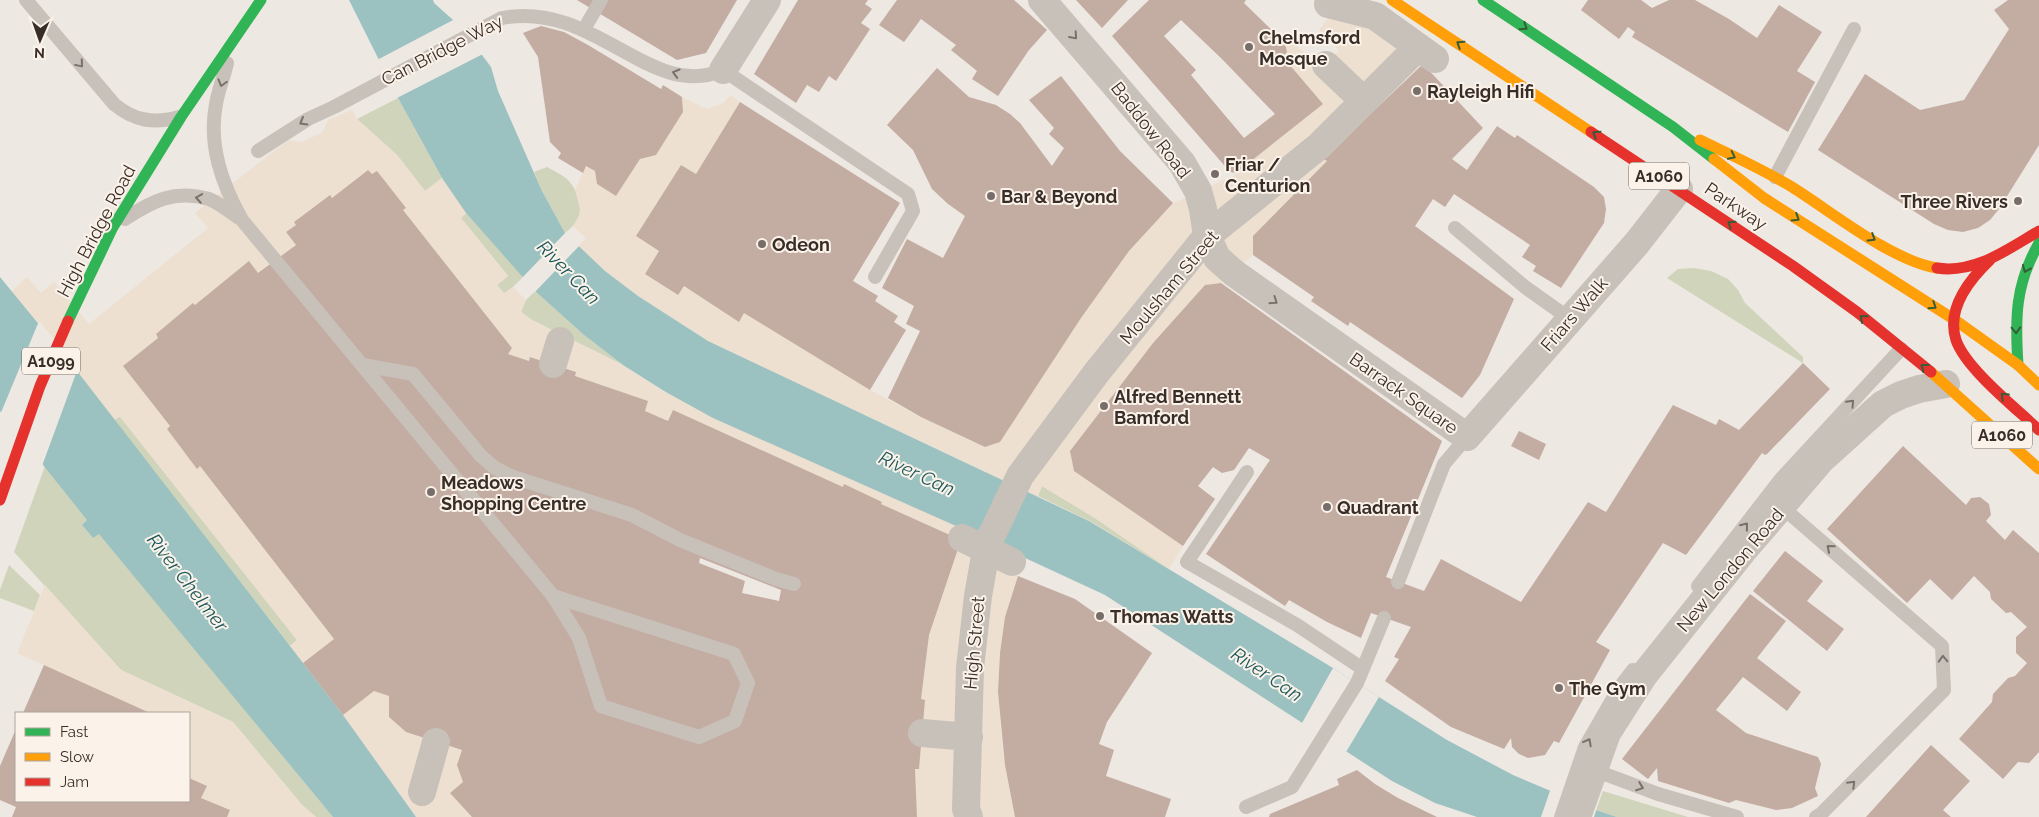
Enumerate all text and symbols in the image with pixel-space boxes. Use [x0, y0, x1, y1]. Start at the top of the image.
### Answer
street label: Can Bridge Way [378, 10, 506, 90]
north arrow [15, 15, 65, 65]
one-way arrow [1518, 21, 1527, 30]
place label: Chelmsford Mosque [1259, 27, 1360, 69]
one-way arrow [1069, 31, 1078, 40]
marker: Chelmsford Mosque [1243, 41, 1255, 53]
one-way arrow [1456, 41, 1465, 51]
text: N [34, 45, 45, 61]
one-way arrow [74, 58, 82, 67]
one-way arrow [672, 68, 681, 78]
one-way arrow [217, 78, 227, 87]
street label: Baddow Road [1107, 78, 1195, 182]
place label: Rayleigh Hifi [1427, 81, 1535, 102]
marker: Rayleigh Hifi [1411, 85, 1423, 97]
one-way arrow [300, 115, 309, 125]
one-way arrow [1592, 131, 1601, 140]
one-way arrow [1727, 150, 1736, 160]
place label: Friar / Centurion [1225, 154, 1310, 196]
street label: High Bridge Road [52, 161, 140, 301]
road number: A1060 [1629, 162, 1689, 190]
marker: Friar / Centurion [1209, 168, 1221, 180]
street label: Parkway [1701, 178, 1771, 235]
place label: Bar & Beyond [1001, 186, 1117, 207]
marker: Bar & Beyond [985, 190, 997, 202]
place label: Three Rivers [1901, 191, 2008, 212]
one-way arrow [195, 193, 203, 203]
marker: Three Rivers [2012, 195, 2024, 207]
one-way arrow [1791, 212, 1800, 221]
one-way arrow [1727, 221, 1737, 230]
street label: Moulsham Street [1115, 226, 1223, 348]
one-way arrow [1867, 231, 1876, 241]
place label: Odeon [772, 234, 830, 255]
water label: River Can [533, 235, 605, 309]
marker: Odeon [756, 238, 768, 250]
one-way arrow [2022, 264, 2033, 273]
street label: Friars Walk [1536, 272, 1612, 355]
one-way arrow [1268, 295, 1277, 304]
one-way arrow [1927, 300, 1937, 309]
one-way arrow [1860, 315, 1869, 324]
one-way arrow [2011, 327, 2021, 335]
road number: A1099 [22, 348, 80, 374]
street label: Barrack Square [1346, 348, 1463, 438]
one-way arrow [1920, 364, 1930, 373]
place label: Alfred Bennett Bamford [1114, 386, 1241, 428]
one-way arrow [2001, 393, 2010, 402]
marker: Alfred Bennett Bamford [1098, 400, 1110, 412]
one-way arrow [1845, 400, 1854, 409]
road number: A1060 [1972, 422, 2032, 448]
water label: River Can [876, 446, 958, 500]
place label: Meadows Shopping Centre [441, 472, 586, 514]
marker: Meadows Shopping Centre [425, 486, 437, 498]
place label: Quadrant [1337, 497, 1419, 518]
marker: Quadrant [1321, 501, 1333, 513]
street label: New London Road [1672, 504, 1788, 636]
one-way arrow [1739, 523, 1747, 532]
water label: River Chelmer [143, 529, 234, 636]
one-way arrow [1826, 545, 1835, 554]
street label: High Street [959, 596, 989, 690]
place label: Thomas Watts [1110, 606, 1234, 627]
marker: Thomas Watts [1094, 610, 1106, 622]
water label: River Can [1227, 642, 1307, 706]
one-way arrow [1938, 655, 1948, 662]
place label: The Gym [1569, 678, 1646, 699]
marker: The Gym [1553, 682, 1565, 694]
legend [15, 712, 190, 802]
text: Fast [60, 723, 88, 741]
one-way arrow [1582, 738, 1592, 747]
text: Slow [60, 748, 94, 766]
text: Jam [60, 773, 89, 791]
one-way arrow [1846, 780, 1855, 789]
one-way arrow [1635, 781, 1644, 791]

